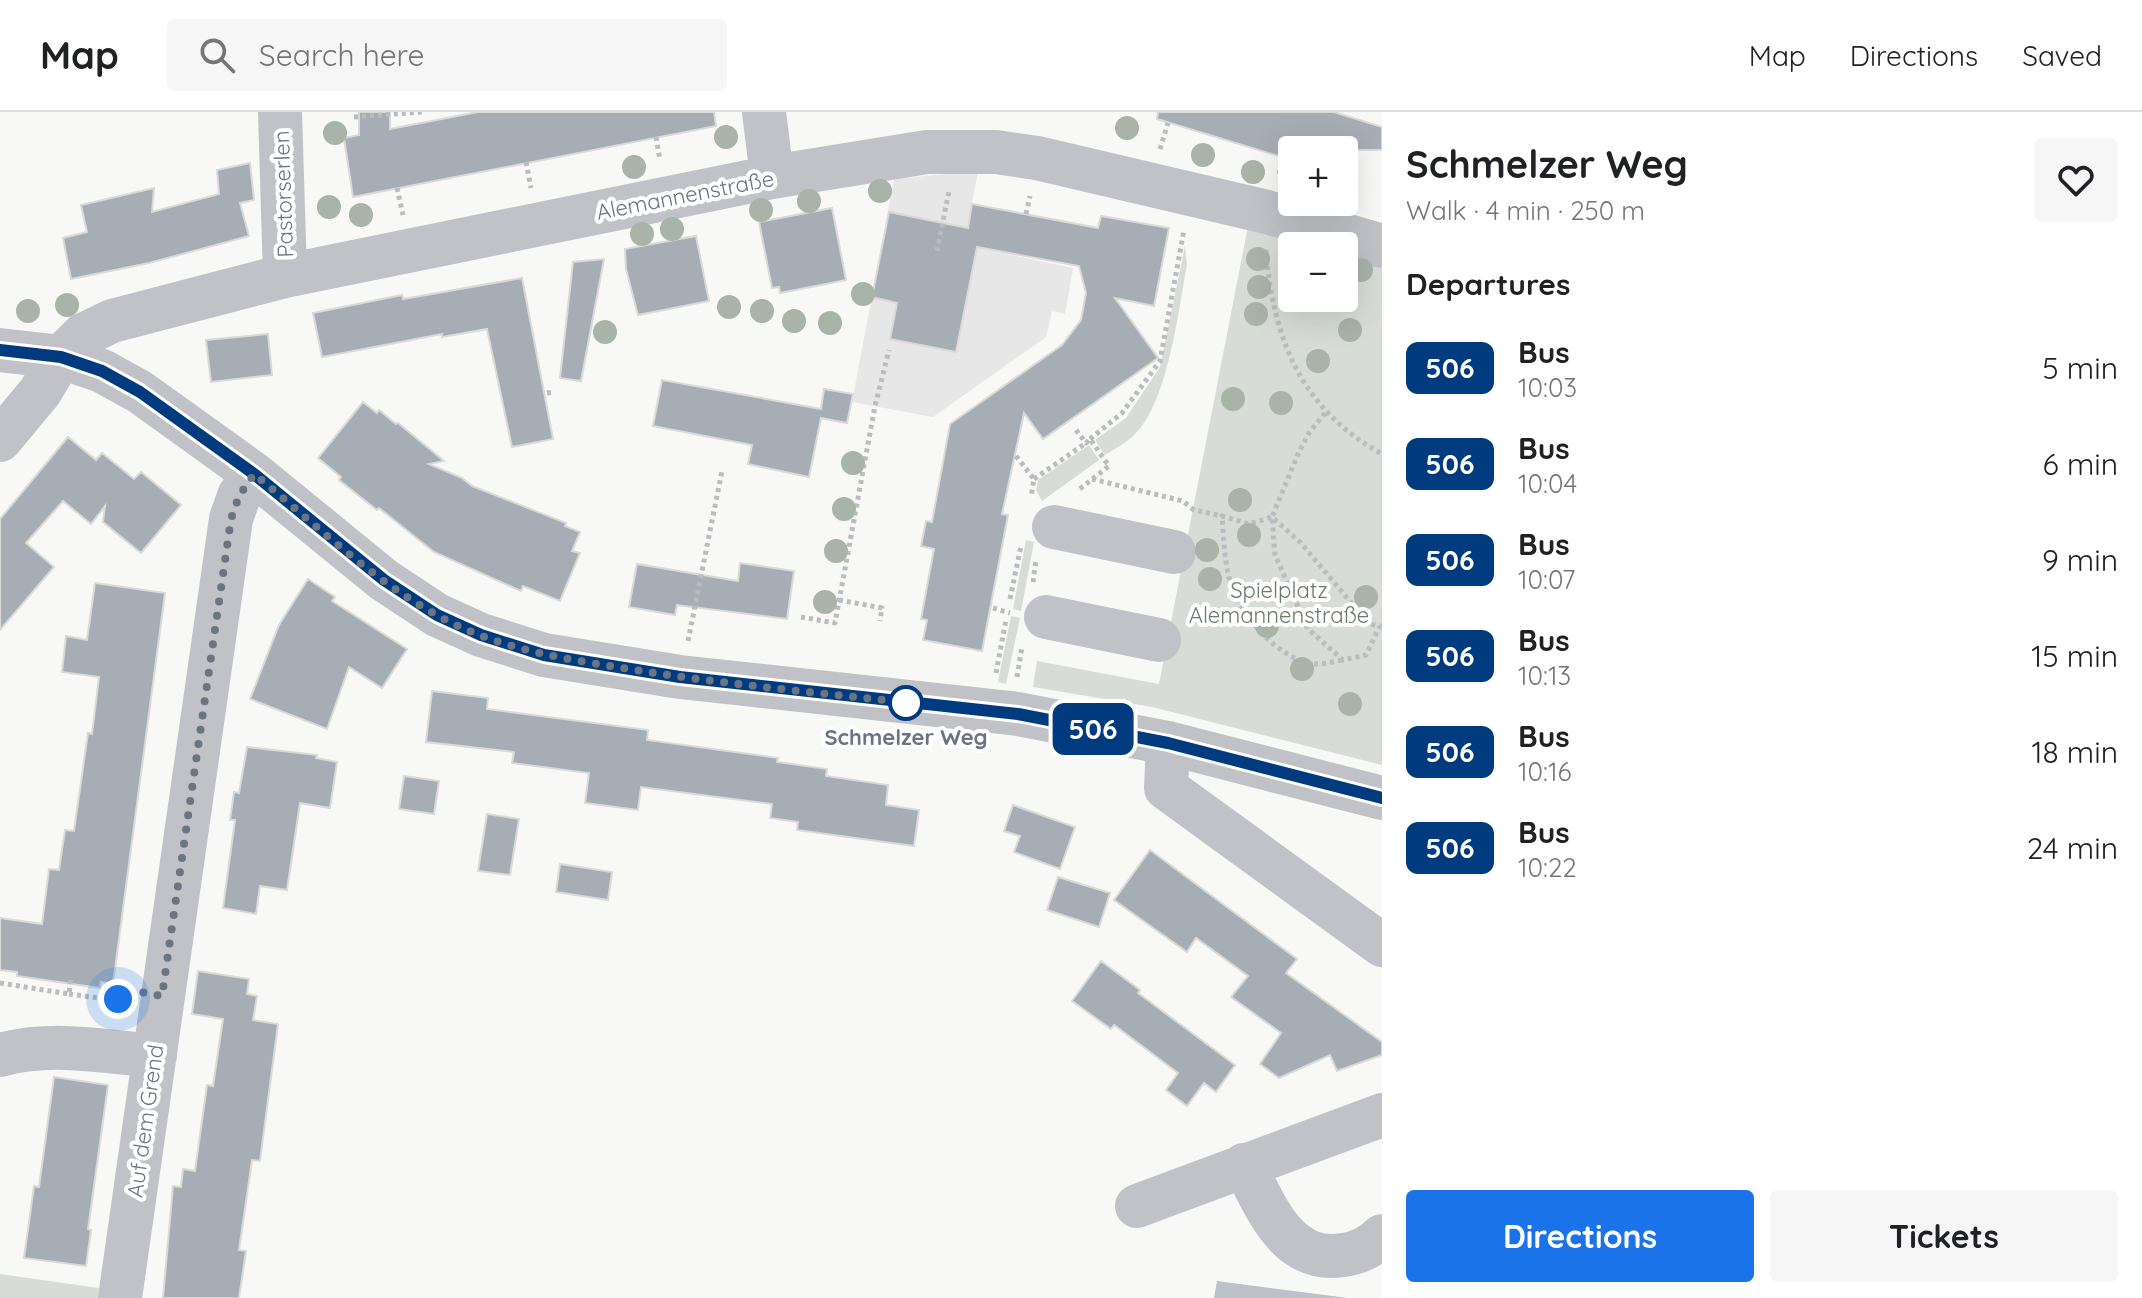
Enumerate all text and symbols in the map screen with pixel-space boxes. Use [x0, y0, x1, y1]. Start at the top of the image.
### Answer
search box [167, 19, 727, 91]
text: Map [40, 31, 119, 79]
icon: search [195, 33, 239, 77]
text: Search here [259, 36, 424, 74]
text: Map [1749, 38, 1806, 73]
text: Directions [1850, 38, 1978, 73]
text: Saved [2022, 38, 2102, 73]
street label: Pastorserlen [267, 130, 299, 258]
map controls [1278, 136, 1358, 312]
button: + [1278, 136, 1358, 216]
button: heart [2034, 138, 2118, 222]
text: Schmelzer Weg [1406, 140, 1688, 188]
street label: Alemannenstraße [594, 164, 776, 226]
text: Walk · 4 min · 250 m [1406, 194, 1645, 227]
button: − [1278, 232, 1358, 312]
text: Departures [1406, 265, 1571, 303]
text: Bus [1518, 333, 1570, 371]
text: 5 min [2042, 349, 2118, 387]
text: 506 [1426, 350, 1474, 385]
text: 10:03 [1518, 371, 1577, 404]
text: Bus [1518, 429, 1570, 467]
text: 6 min [2043, 445, 2118, 483]
text: 506 [1426, 446, 1474, 481]
text: 10:04 [1518, 467, 1577, 500]
text: Bus [1518, 525, 1570, 563]
text: 9 min [2042, 541, 2118, 579]
text: 506 [1426, 542, 1474, 577]
text: 10:07 [1518, 563, 1575, 596]
park label: Spielplatz Alemannenstraße [1189, 576, 1369, 629]
text: Bus [1518, 621, 1570, 659]
text: 15 min [2031, 637, 2118, 675]
text: 506 [1426, 638, 1474, 673]
text: 10:13 [1518, 659, 1571, 692]
marker: Schmelzer Weg [889, 686, 923, 720]
line badge: 506 [1047, 703, 1139, 755]
text: 506 [1069, 711, 1117, 746]
text: Bus [1518, 717, 1570, 755]
place label: Schmelzer Weg [824, 723, 988, 751]
text: 18 min [2031, 733, 2118, 771]
text: 506 [1426, 734, 1474, 769]
text: 10:16 [1518, 755, 1572, 788]
text: Bus [1518, 813, 1570, 851]
text: 24 min [2027, 829, 2118, 867]
text: 506 [1426, 830, 1474, 865]
text: 10:22 [1518, 851, 1577, 884]
your location [98, 979, 138, 1019]
street label: Auf dem Grend [120, 1043, 170, 1199]
button: Directions [1406, 1190, 1754, 1282]
button: Tickets [1770, 1190, 2118, 1282]

